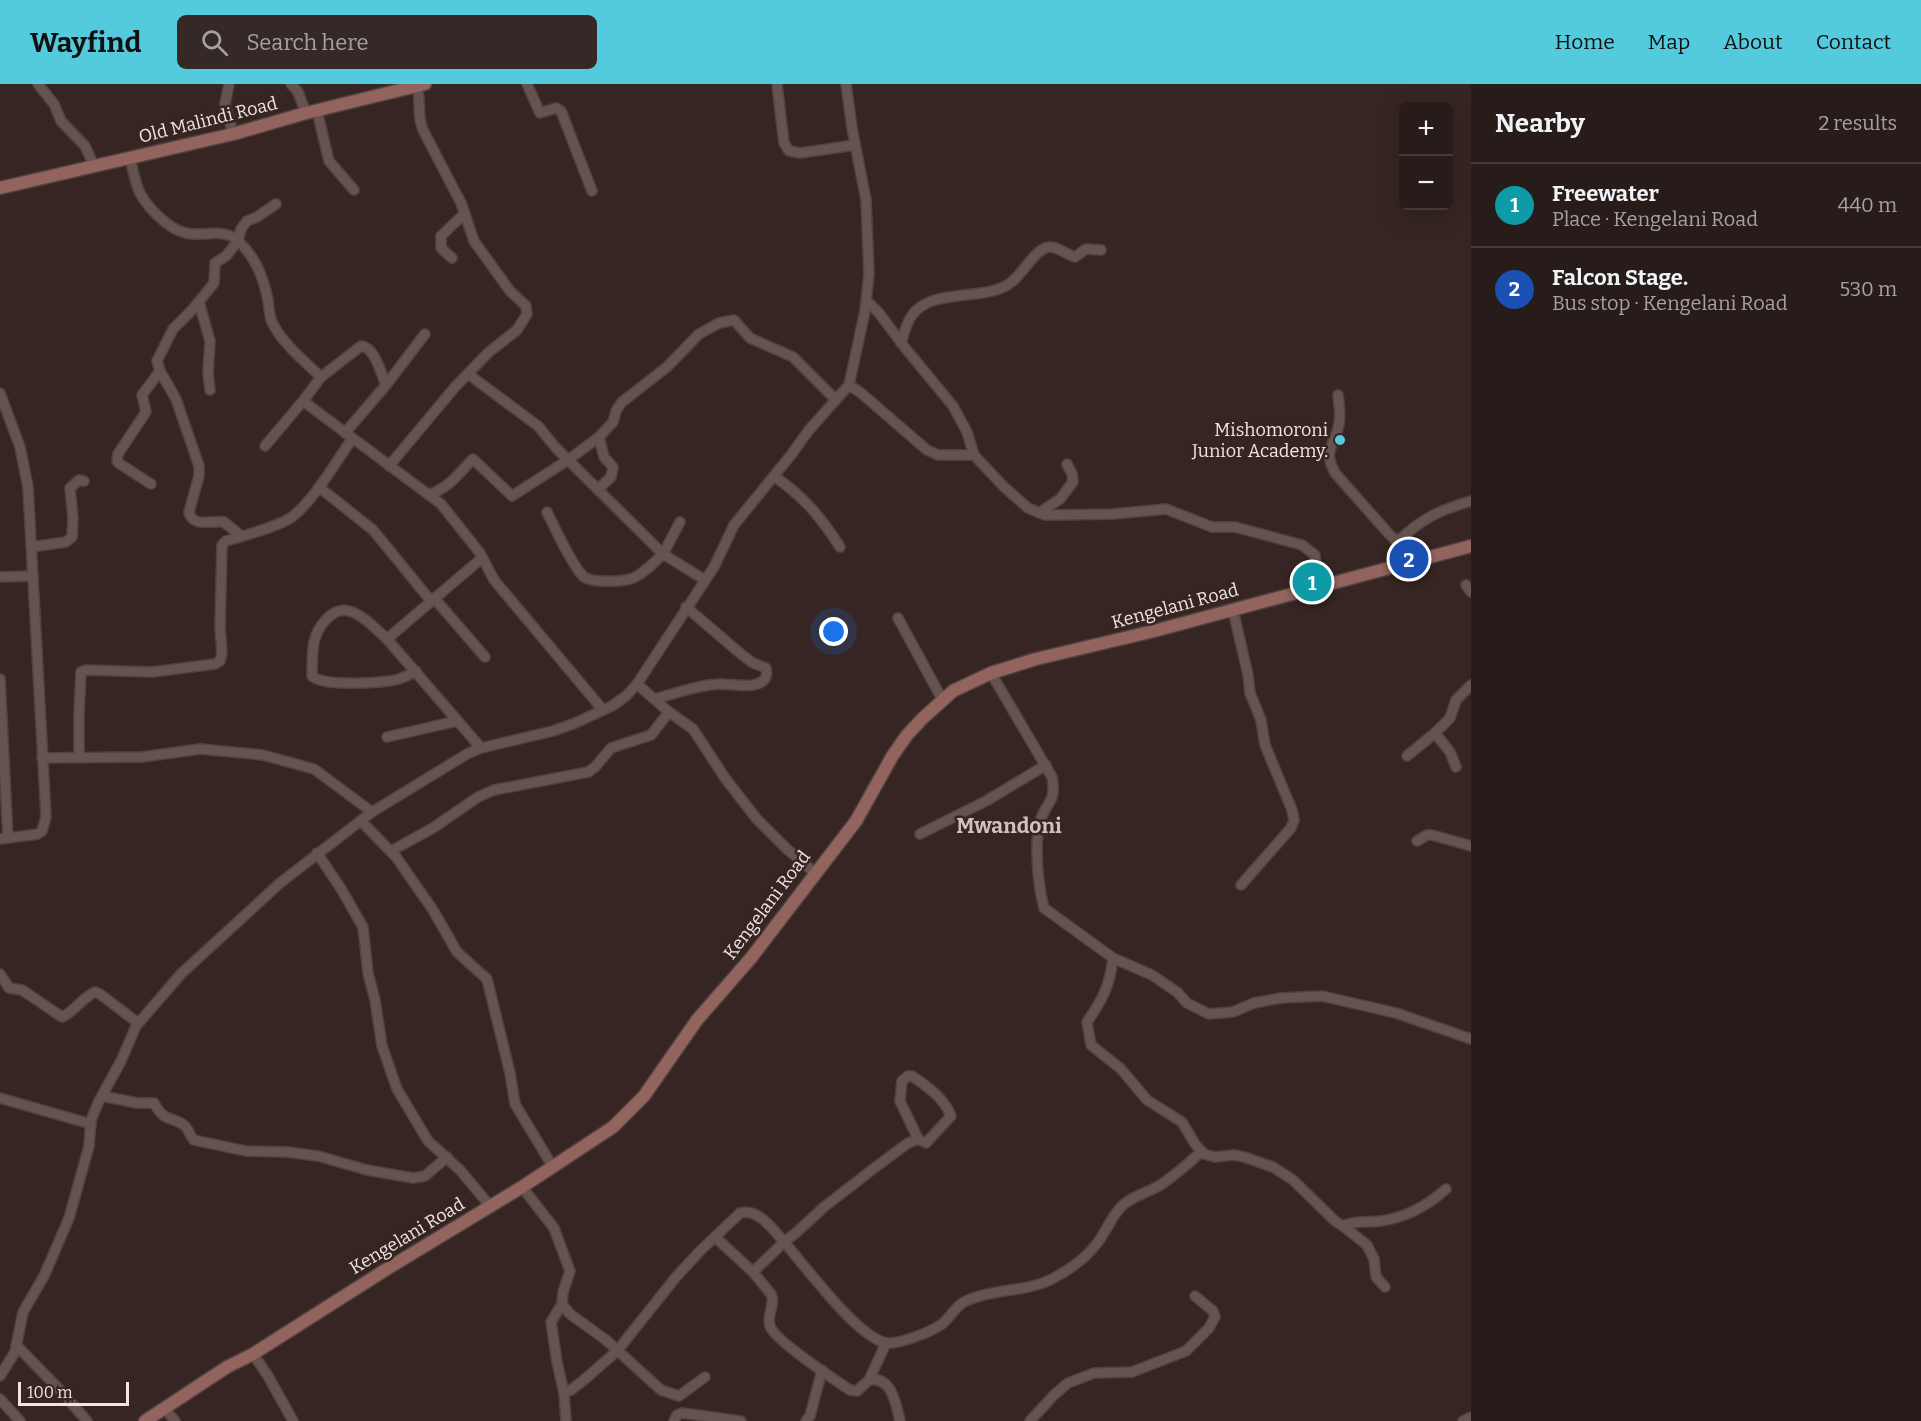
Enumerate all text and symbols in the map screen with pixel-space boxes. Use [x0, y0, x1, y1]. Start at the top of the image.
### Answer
search box [177, 15, 597, 69]
text: Wayfind [30, 26, 141, 59]
icon: search [198, 26, 231, 59]
text: Search here [246, 29, 369, 56]
text: Home [1555, 29, 1615, 55]
text: Map [1648, 29, 1690, 55]
text: About [1723, 29, 1783, 55]
text: Contact [1816, 29, 1891, 55]
street label: Old Malindi Road [136, 92, 280, 148]
map controls [1399, 102, 1453, 210]
button: + [1399, 102, 1453, 156]
text: Nearby [1495, 108, 1585, 139]
text: 2 results [1818, 111, 1897, 135]
button: − [1399, 156, 1453, 210]
text: Freewater [1552, 180, 1659, 207]
text: 1 [1510, 193, 1519, 217]
text: 440 m [1838, 193, 1897, 217]
text: Place · Kengelani Road [1552, 207, 1758, 231]
text: Falcon Stage. [1552, 264, 1688, 291]
text: 2 [1509, 277, 1520, 301]
text: 530 m [1839, 277, 1897, 301]
text: Bus stop · Kengelani Road [1552, 291, 1788, 315]
place label: Mishomoroni Junior Academy. [1191, 419, 1328, 462]
marker: Mishomoroni Junior Academy. [1333, 433, 1347, 447]
pin: 2 [1390, 536, 1428, 582]
pin: 1 [1292, 560, 1332, 604]
street label: Kengelani Road [1109, 578, 1241, 633]
your location [819, 617, 848, 646]
district label: Mwandoni [956, 813, 1062, 839]
street label: Kengelani Road [719, 846, 815, 964]
street label: Kengelani Road [345, 1193, 469, 1279]
scale bar [18, 1379, 129, 1406]
text: 100 m [27, 1383, 72, 1402]

